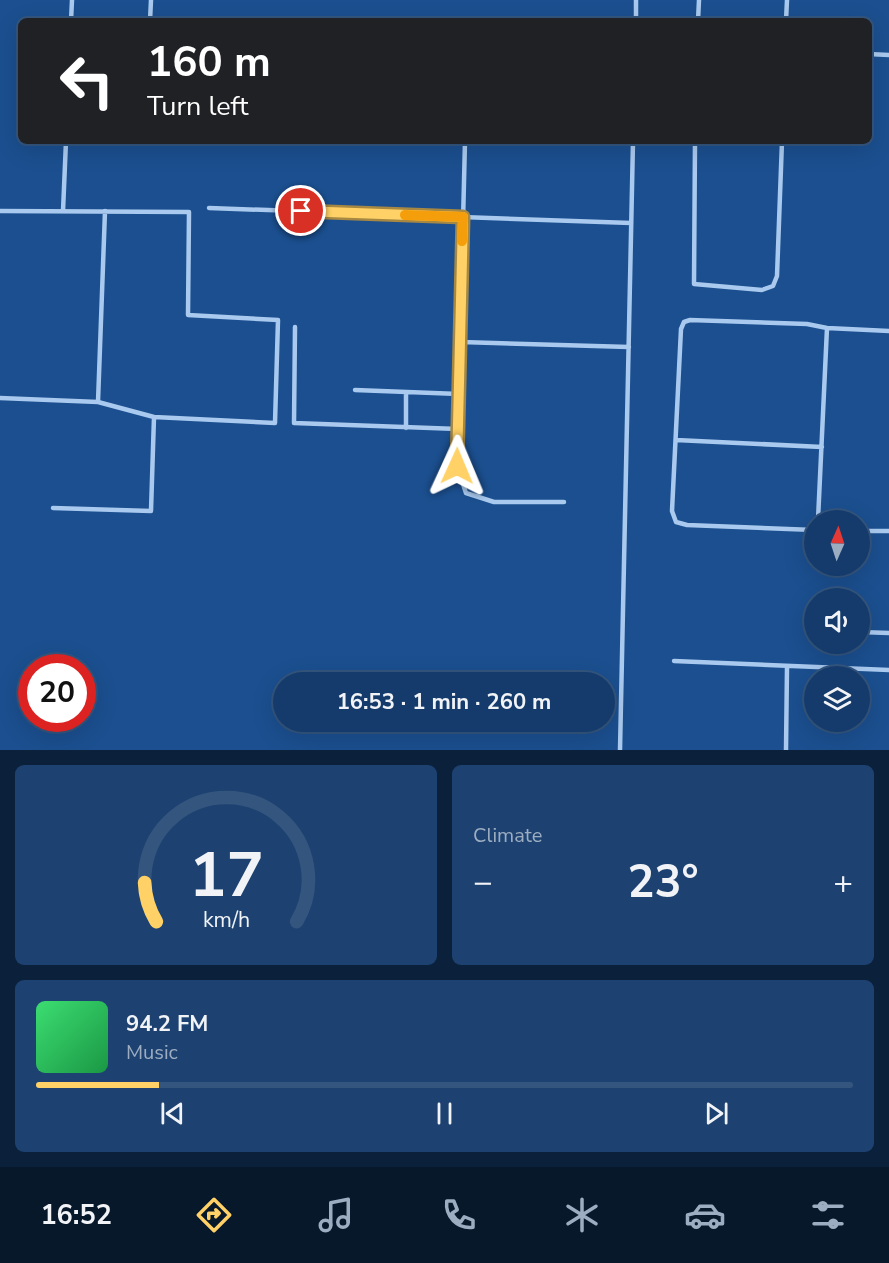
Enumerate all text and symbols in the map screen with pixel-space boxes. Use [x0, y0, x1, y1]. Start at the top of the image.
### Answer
text: 160 m [147, 34, 271, 91]
icon: left [48, 42, 126, 120]
text: Turn left [147, 88, 248, 125]
pin [275, 185, 326, 236]
icon: arrive [284, 194, 317, 227]
position arrow [425, 434, 489, 498]
north arrow [804, 510, 870, 576]
map controls [804, 510, 870, 732]
button: sound [804, 588, 870, 654]
speed limit sign: 20 [18, 654, 96, 732]
button: layers [804, 666, 870, 732]
text: 16:53 · 1 min · 260 m [337, 687, 551, 717]
text: Climate [473, 822, 542, 849]
text: 17 [189, 833, 263, 918]
text: 23° [627, 852, 699, 913]
text: − [473, 860, 493, 905]
text: + [833, 860, 853, 905]
text: km/h [202, 905, 250, 935]
text: 94.2 FM [126, 1009, 208, 1039]
text: Music [126, 1039, 178, 1066]
icon: previous [156, 1097, 189, 1130]
icon: pause [428, 1097, 461, 1130]
icon: next [700, 1097, 733, 1130]
icon: directions [193, 1194, 235, 1236]
icon: music [315, 1194, 357, 1236]
icon: phone [438, 1194, 480, 1236]
icon: climate [561, 1194, 603, 1236]
icon: car [684, 1194, 726, 1236]
icon: filters [807, 1194, 849, 1236]
text: 16:52 [40, 1197, 112, 1234]

